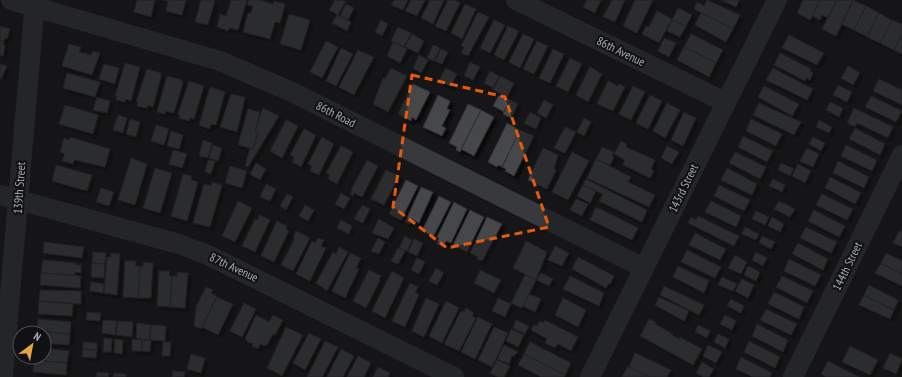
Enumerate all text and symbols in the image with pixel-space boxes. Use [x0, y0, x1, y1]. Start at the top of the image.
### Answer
street label: 86th Avenue [594, 33, 648, 69]
street label: 86th Road [314, 98, 358, 130]
street label: 139th Street [10, 161, 28, 215]
street label: 143rd Street [665, 161, 701, 215]
street label: 144th Street [829, 239, 865, 293]
street label: 87th Avenue [207, 249, 261, 285]
north arrow [12, 325, 52, 365]
text: N [31, 329, 44, 344]

